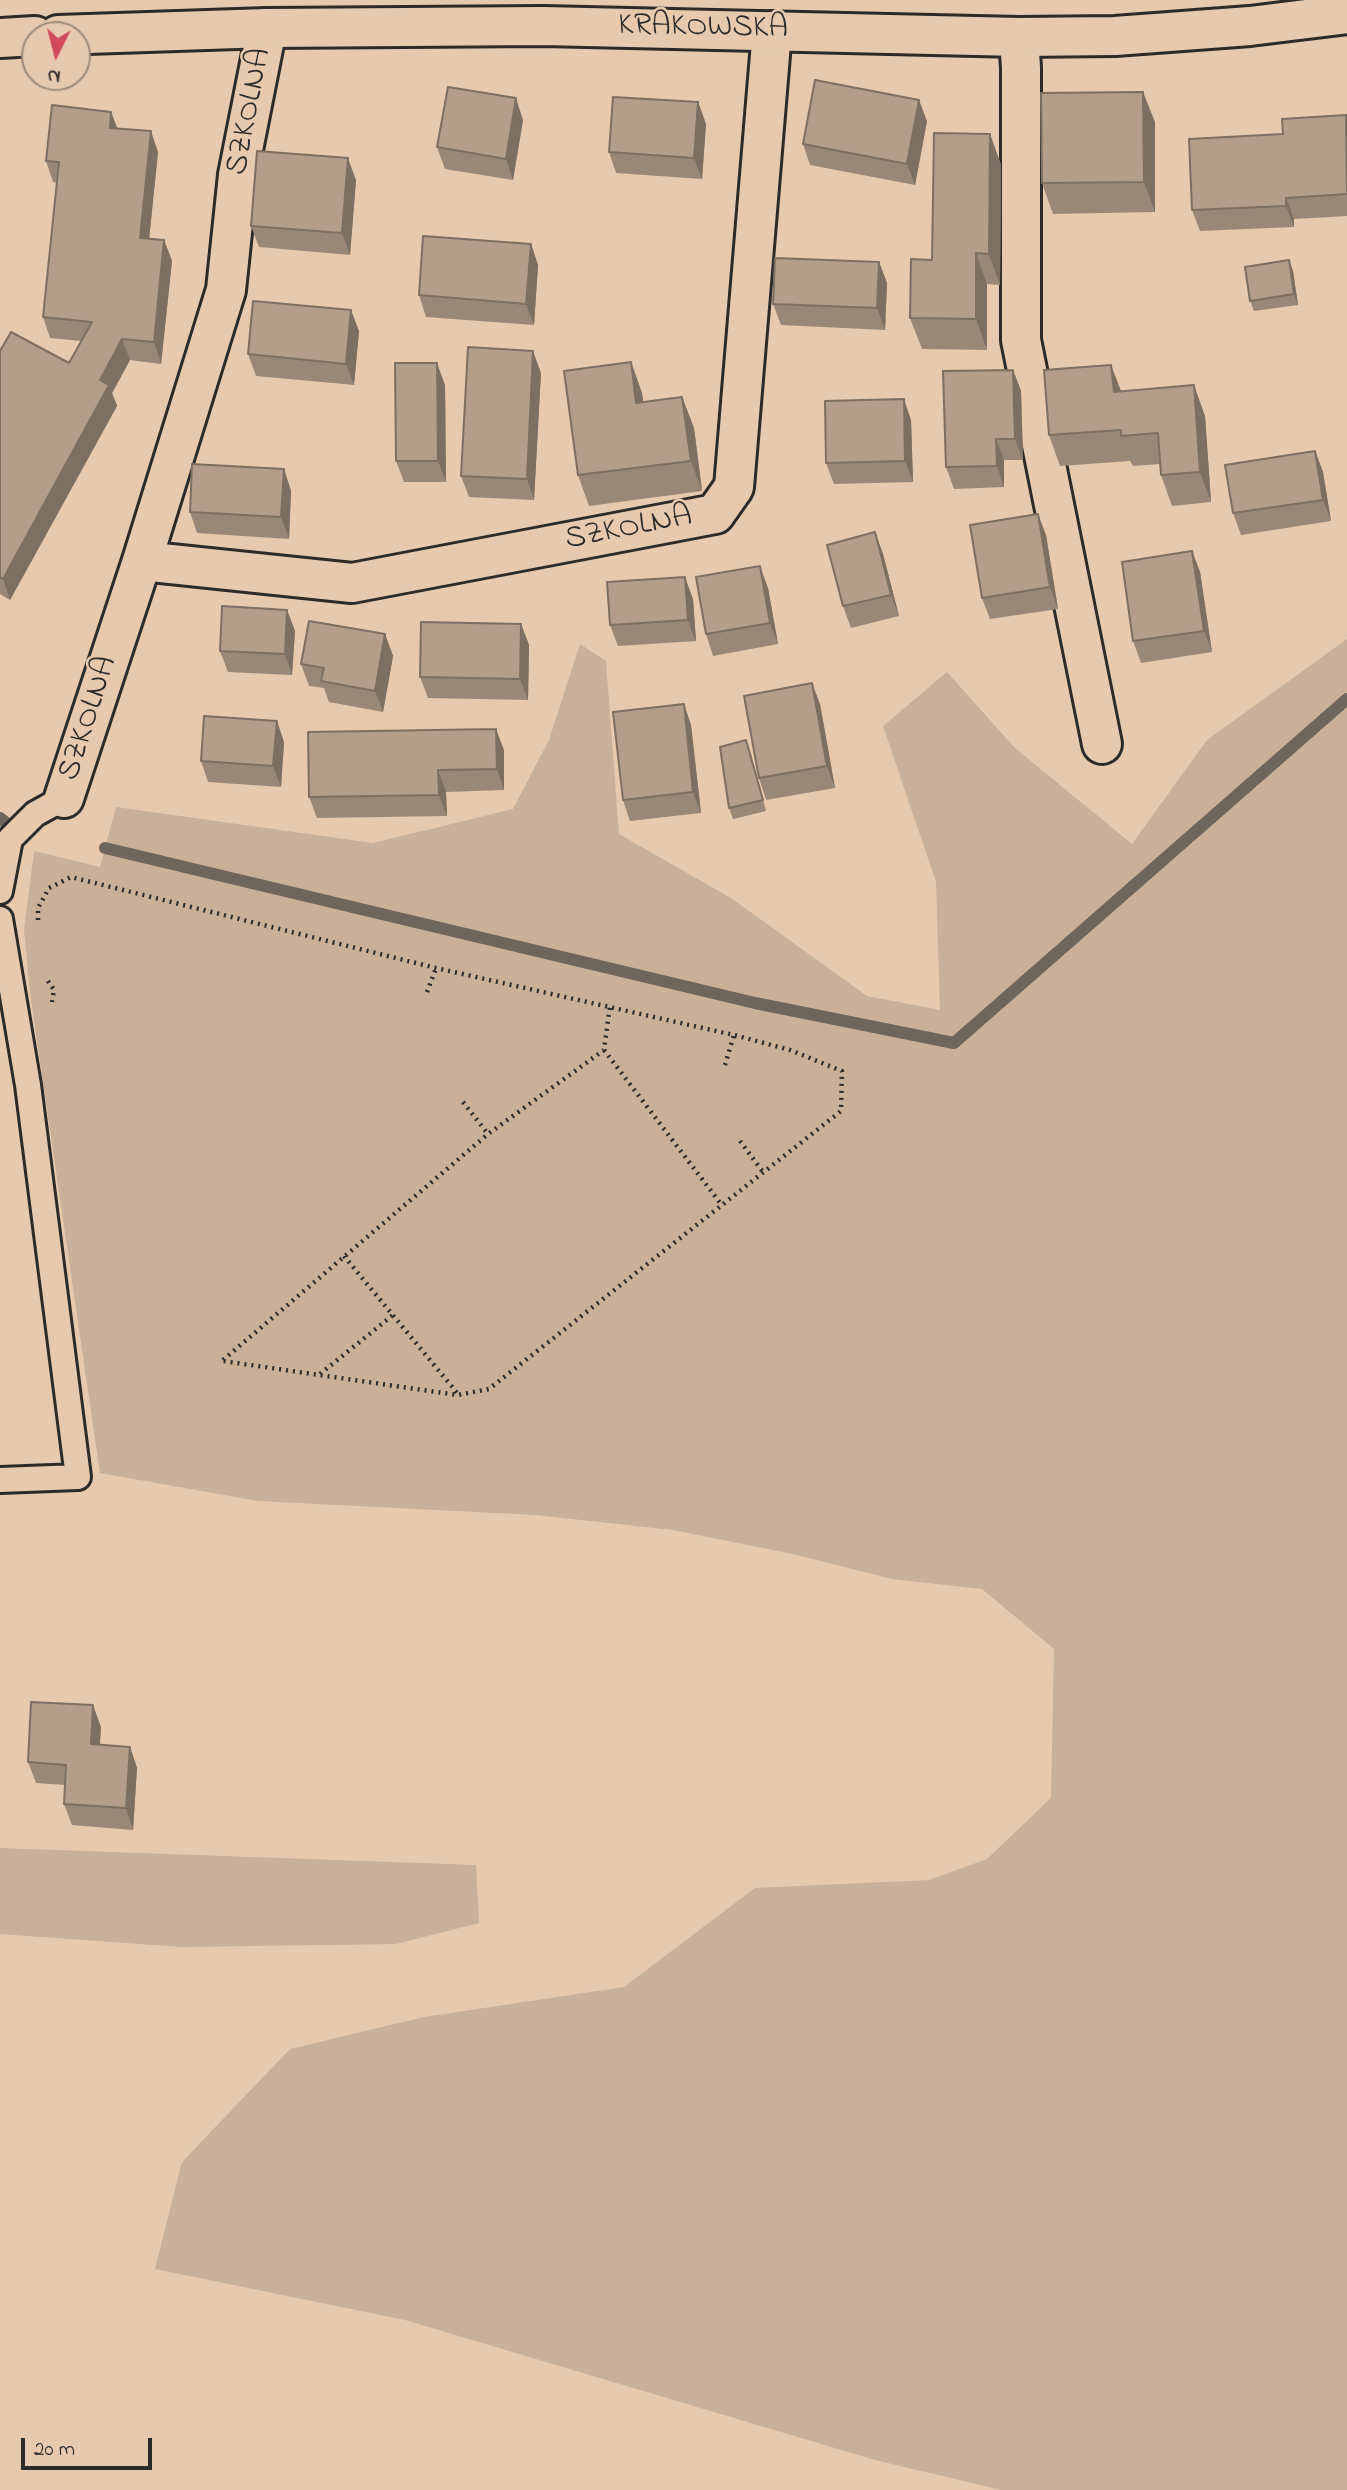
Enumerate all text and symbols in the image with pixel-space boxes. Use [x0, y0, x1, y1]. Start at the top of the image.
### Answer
street label: KRAKOWSKA [618, 8, 788, 50]
north arrow [21, 21, 91, 91]
street label: SZKOLNA [220, 45, 282, 179]
text: N [46, 61, 62, 89]
street label: SZKOLNA [562, 499, 696, 561]
street label: SZKOLNA [52, 652, 128, 786]
scale bar [24, 2424, 156, 2468]
text: 20 m [34, 2435, 75, 2465]

